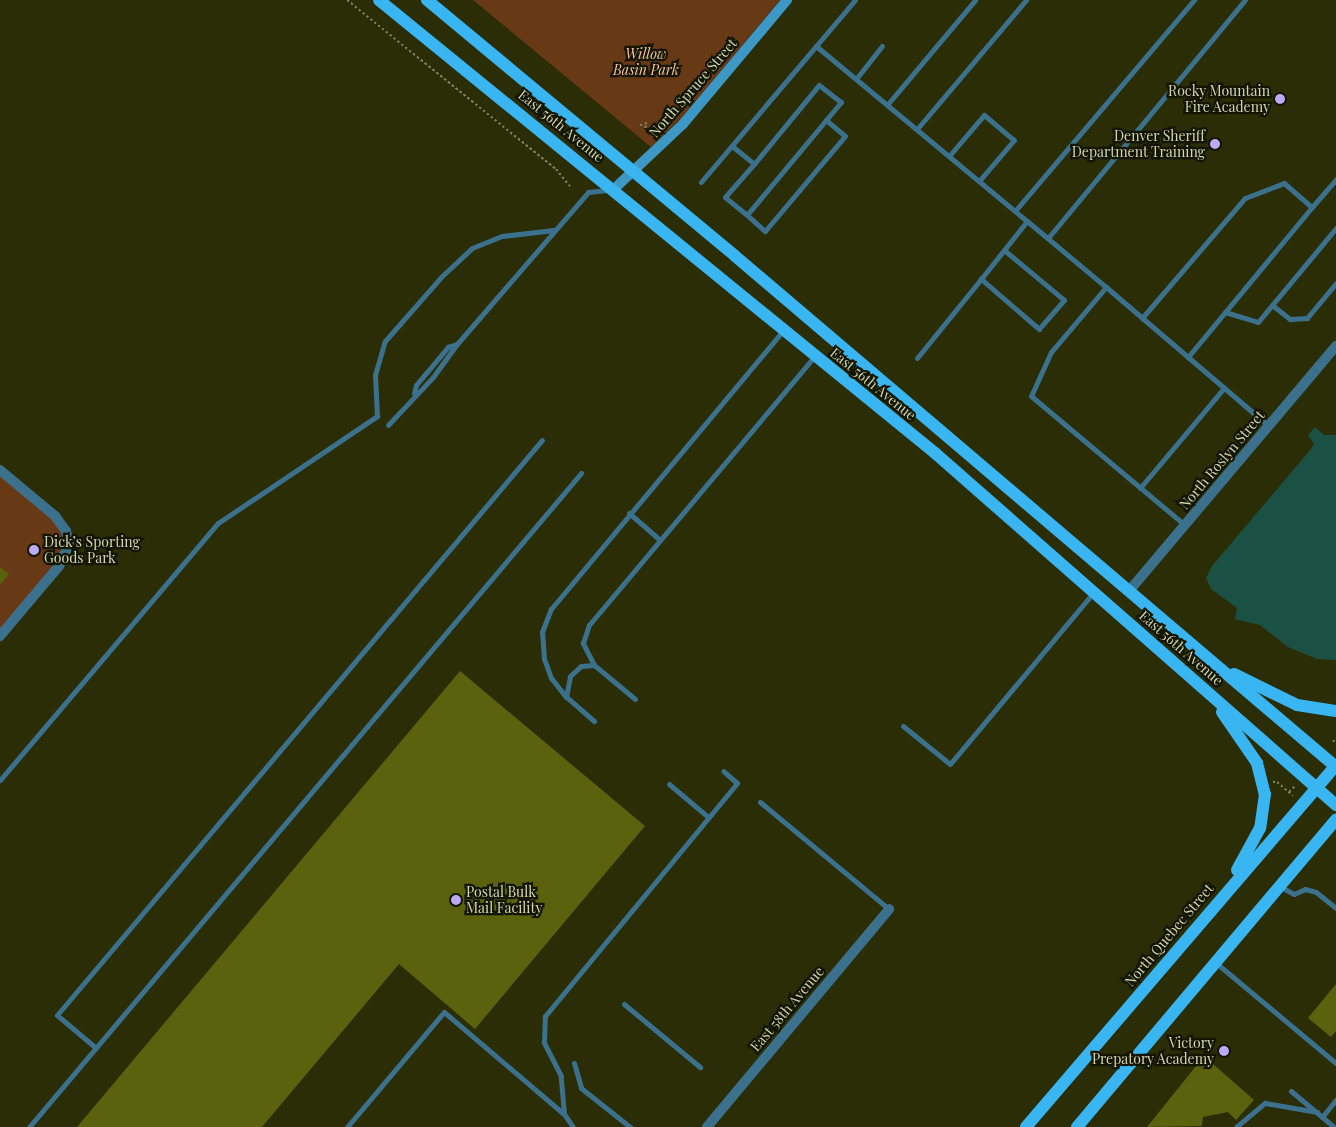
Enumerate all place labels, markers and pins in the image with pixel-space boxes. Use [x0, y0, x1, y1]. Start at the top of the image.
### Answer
place label: Rocky Mountain Fire Academy [1168, 83, 1270, 115]
marker: Rocky Mountain Fire Academy [1274, 93, 1286, 105]
place label: Denver Sheriff Department Training [1071, 128, 1205, 160]
marker: Denver Sheriff Department Training [1209, 138, 1221, 150]
place label: Dick’s Sporting Goods Park [44, 534, 140, 566]
marker: Dick’s Sporting Goods Park [28, 544, 40, 556]
place label: Postal Bulk Mail Facility [466, 884, 542, 916]
marker: Postal Bulk Mail Facility [450, 894, 462, 906]
place label: Victory Prepatory Academy [1091, 1035, 1214, 1068]
marker: Victory Prepatory Academy [1218, 1045, 1230, 1057]

